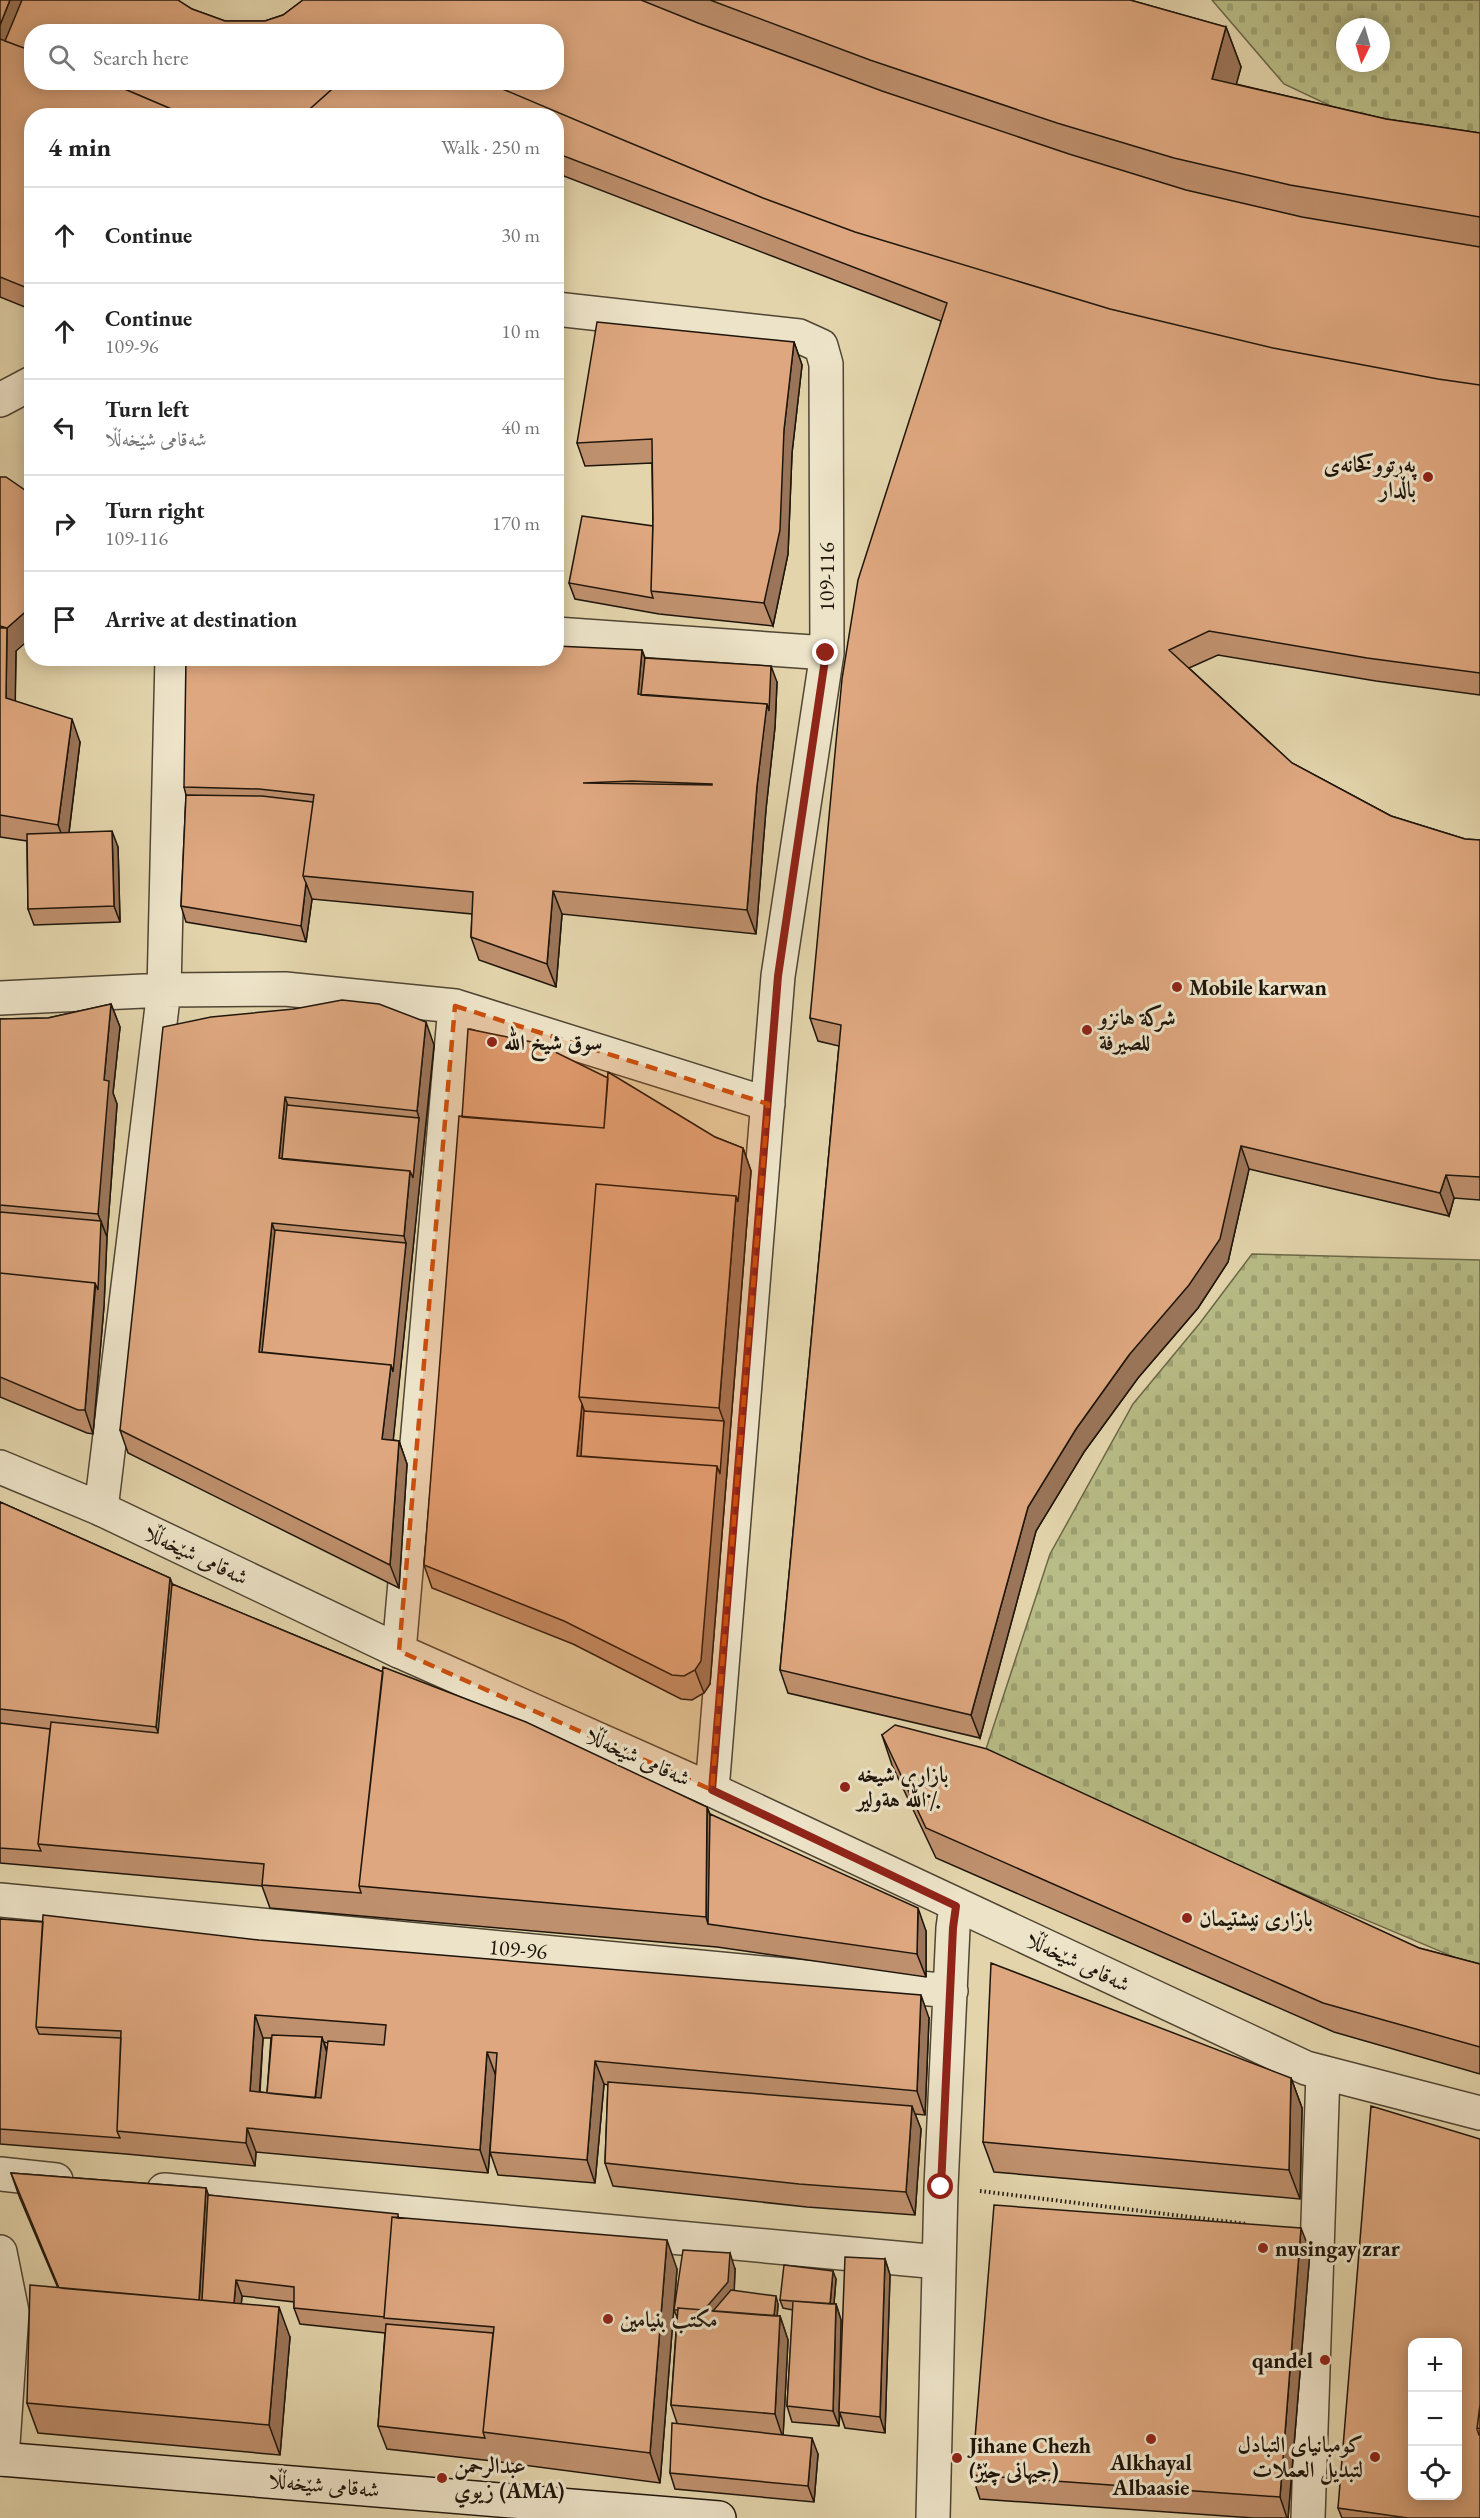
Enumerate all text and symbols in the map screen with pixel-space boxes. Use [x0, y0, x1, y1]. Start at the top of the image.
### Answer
north arrow [1336, 18, 1390, 72]
search box [24, 24, 564, 90]
icon: search [45, 41, 78, 74]
text: Search here [93, 43, 188, 72]
text: 4 min [48, 130, 111, 164]
text: Walk · 250 m [441, 134, 540, 160]
icon: ahead [48, 219, 81, 252]
text: Continue [105, 221, 192, 250]
text: 30 m [501, 222, 540, 248]
text: Continue [105, 304, 192, 333]
icon: ahead [48, 315, 81, 348]
text: 10 m [501, 318, 540, 344]
text: 109-96 [105, 333, 158, 359]
text: Turn left [105, 395, 189, 424]
icon: left [48, 411, 81, 444]
text: 40 m [501, 414, 540, 440]
text: شەقامی شێخەڵڵا [105, 426, 207, 452]
place label: پەرتووکخانەی باڵدار [1323, 450, 1418, 504]
marker: پەرتووکخانەی باڵدار [1421, 470, 1435, 484]
text: Turn right [105, 496, 204, 525]
icon: right [48, 507, 81, 540]
text: 170 m [492, 510, 540, 536]
text: 109-116 [105, 525, 168, 551]
street label: 109-116 [812, 542, 841, 612]
icon: arrive [48, 603, 81, 636]
text: Arrive at destination [105, 605, 297, 634]
route end [812, 639, 838, 665]
place label: Mobile karwan [1189, 973, 1327, 1002]
marker: Mobile karwan [1170, 980, 1184, 994]
place label: شركة هانزو للصيرفة [1097, 1003, 1176, 1057]
marker: شركة هانزو للصيرفة [1080, 1023, 1094, 1037]
place label: سوق شيخ الله [504, 1025, 603, 1062]
marker: سوق شيخ الله [485, 1035, 499, 1049]
street label: شەقامی شێخەڵڵا [139, 1518, 253, 1592]
street label: شەقامی شێخەڵڵا [581, 1721, 695, 1793]
place label: بازاری شیخه الله هةولیر٪ [854, 1760, 949, 1814]
marker: بازاری شیخه الله هةولیر٪ [838, 1780, 852, 1794]
place label: بازاری نیشتیمان [1199, 1904, 1313, 1933]
marker: بازاری نیشتیمان [1180, 1911, 1194, 1925]
street label: شەقامی شێخەڵڵا [1021, 1925, 1135, 1999]
street label: 109-96 [487, 1932, 549, 1966]
route start [927, 2173, 953, 2199]
place label: nusingay zrar [1275, 2234, 1401, 2263]
marker: nusingay zrar [1256, 2241, 1270, 2255]
place label: مكتب بنيامين [620, 2305, 718, 2334]
marker: مكتب بنيامين [601, 2312, 615, 2326]
map controls [1408, 2338, 1462, 2500]
button: + [1408, 2338, 1462, 2392]
place label: qandel [1252, 2346, 1313, 2375]
marker: qandel [1318, 2353, 1332, 2367]
button: − [1408, 2392, 1462, 2446]
place label: كومبانياى التبادل لتبديل العملات [1238, 2430, 1363, 2485]
place label: Jihane Chezh (جیهانی چێژ) [967, 2431, 1091, 2486]
marker: Alkhayal Albaasie [1144, 2432, 1158, 2446]
button: locate [1408, 2446, 1462, 2500]
place label: Alkhayal Albaasie [1109, 2448, 1192, 2502]
marker: كومبانياى التبادل لتبديل العملات [1368, 2450, 1382, 2464]
place label: عبدالرحمن زيوي (AMA) [454, 2451, 565, 2509]
marker: Jihane Chezh (جیهانی چێژ) [950, 2451, 964, 2465]
street label: شەقامی شێخەڵڵا [267, 2466, 381, 2504]
marker: عبدالرحمن زيوي (AMA) [435, 2471, 449, 2485]

